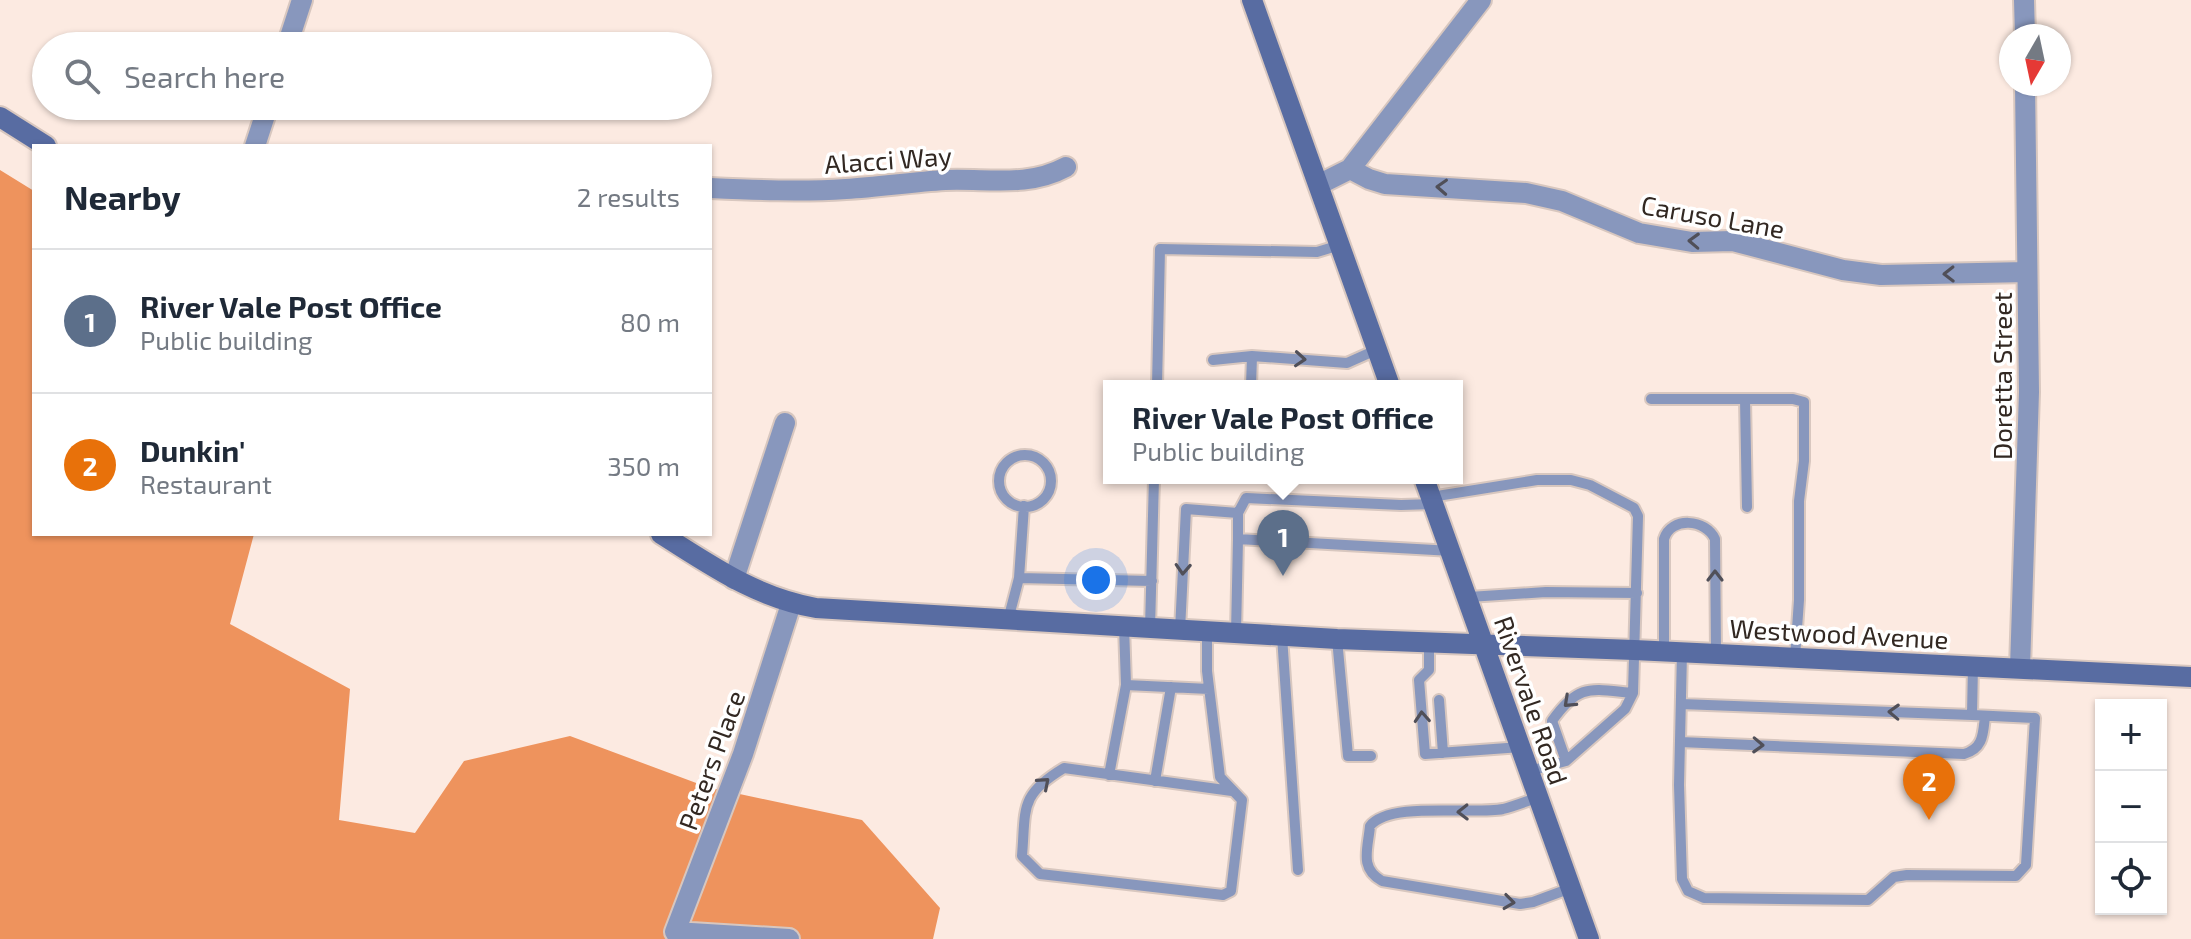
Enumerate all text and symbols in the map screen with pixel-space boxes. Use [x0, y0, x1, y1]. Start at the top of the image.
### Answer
north arrow [1999, 24, 2071, 96]
search box [32, 32, 712, 120]
icon: search [60, 54, 104, 98]
text: Search here [124, 58, 285, 94]
street label: Alacci Way [823, 139, 953, 179]
text: Nearby [64, 176, 181, 217]
one-way arrow [1435, 179, 1448, 196]
text: 2 results [577, 181, 680, 212]
street label: Caruso Lane [1639, 188, 1787, 244]
one-way arrow [1687, 232, 1700, 249]
one-way arrow [1942, 265, 1955, 282]
text: River Vale Post Office [140, 288, 442, 324]
street label: Doretta Street [1986, 292, 2017, 460]
text: 1 [84, 306, 96, 337]
text: 80 m [620, 306, 680, 337]
text: Public building [140, 324, 312, 355]
one-way arrow [1294, 350, 1307, 367]
popup [1103, 380, 1463, 484]
text: River Vale Post Office [1132, 399, 1434, 435]
text: Dunkin' [140, 432, 245, 468]
text: Public building [1132, 435, 1304, 466]
text: 2 [82, 450, 98, 481]
text: 350 m [607, 450, 680, 481]
text: Restaurant [140, 468, 272, 499]
pin: 1 [1257, 510, 1309, 576]
your location [1076, 560, 1116, 600]
one-way arrow [1175, 563, 1192, 576]
one-way arrow [1707, 569, 1724, 582]
street label: Rivervale Road [1489, 612, 1575, 788]
street label: Westwood Avenue [1729, 612, 1949, 654]
street label: Peters Place [671, 686, 751, 834]
one-way arrow [1564, 693, 1578, 707]
map controls [2095, 699, 2167, 915]
button: + [2095, 699, 2167, 771]
one-way arrow [1887, 703, 1900, 720]
one-way arrow [1413, 710, 1430, 723]
one-way arrow [1752, 737, 1765, 754]
pin: 2 [1903, 754, 1955, 820]
button: − [2095, 771, 2167, 843]
one-way arrow [1035, 778, 1049, 792]
one-way arrow [1456, 803, 1469, 820]
button: locate [2095, 843, 2167, 915]
one-way arrow [1503, 893, 1516, 910]

